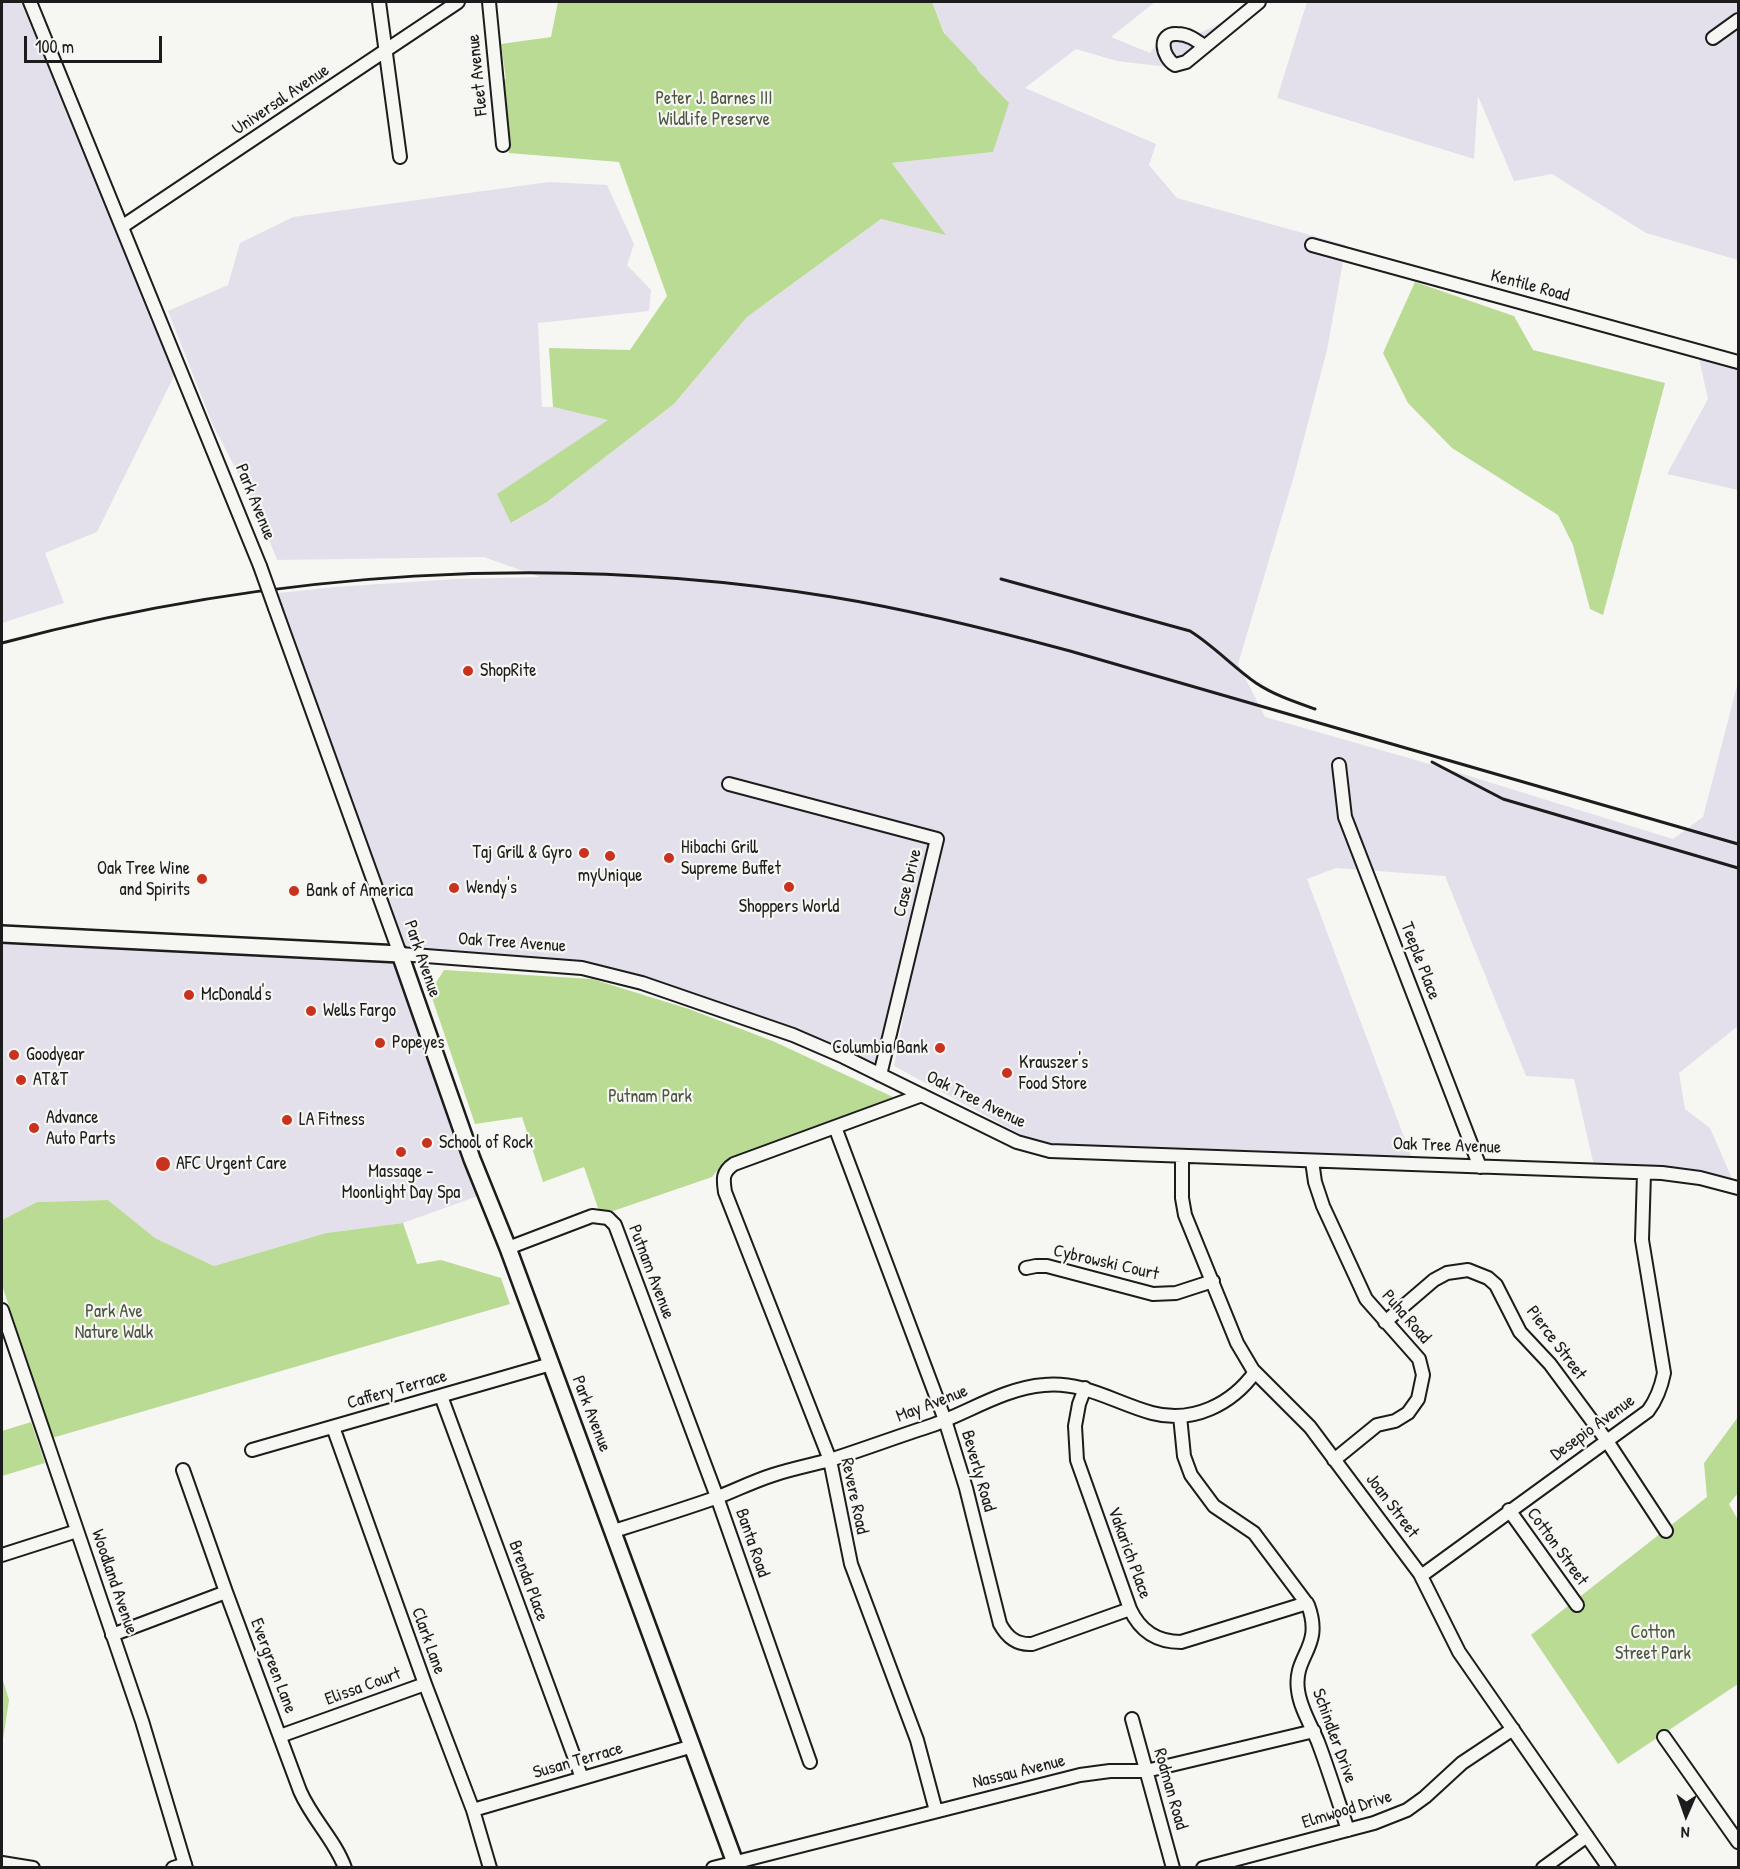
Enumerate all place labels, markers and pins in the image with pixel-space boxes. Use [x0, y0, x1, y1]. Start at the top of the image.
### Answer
place label: ShopRite [480, 660, 536, 682]
marker: ShopRite [461, 664, 475, 678]
place label: Hibachi Grill Supreme Buffet [681, 837, 781, 880]
place label: Taj Grill & Gyro [473, 842, 572, 864]
marker: Taj Grill & Gyro [577, 846, 591, 860]
marker: myUnique [603, 849, 617, 863]
marker: Hibachi Grill Supreme Buffet [662, 851, 676, 865]
place label: Oak Tree Wine and Spirits [97, 858, 190, 900]
place label: myUnique [578, 865, 642, 887]
marker: Oak Tree Wine and Spirits [195, 872, 209, 886]
place label: Wendy's [466, 877, 517, 899]
place label: Bank of America [306, 880, 413, 902]
marker: Shoppers World [782, 880, 796, 894]
marker: Wendy's [447, 881, 461, 895]
marker: Bank of America [287, 884, 301, 898]
place label: Shoppers World [739, 896, 839, 918]
place label: McDonald's [201, 984, 271, 1006]
marker: McDonald's [182, 988, 196, 1002]
place label: Wells Fargo [323, 1000, 396, 1022]
marker: Wells Fargo [304, 1004, 318, 1018]
place label: Popeyes [392, 1032, 444, 1054]
marker: Popeyes [373, 1036, 387, 1050]
place label: Columbia Bank [832, 1037, 928, 1059]
marker: Columbia Bank [933, 1041, 947, 1055]
place label: Goodyear [26, 1044, 85, 1066]
marker: Goodyear [7, 1048, 21, 1062]
place label: Krauszer's Food Store [1019, 1052, 1088, 1094]
marker: Krauszer's Food Store [1000, 1066, 1014, 1080]
place label: AT&T [33, 1069, 68, 1091]
marker: AT&T [14, 1073, 28, 1087]
place label: Advance Auto Parts [46, 1107, 115, 1150]
place label: LA Fitness [299, 1109, 365, 1131]
marker: LA Fitness [280, 1113, 294, 1127]
marker: Advance Auto Parts [27, 1121, 41, 1135]
place label: School of Rock [439, 1132, 533, 1154]
marker: School of Rock [420, 1136, 434, 1150]
marker: Massage - Moonlight Day Spa [394, 1145, 408, 1159]
place label: AFC Urgent Care [176, 1153, 287, 1175]
marker: AFC Urgent Care [154, 1155, 172, 1173]
place label: Massage - Moonlight Day Spa [342, 1161, 460, 1204]

